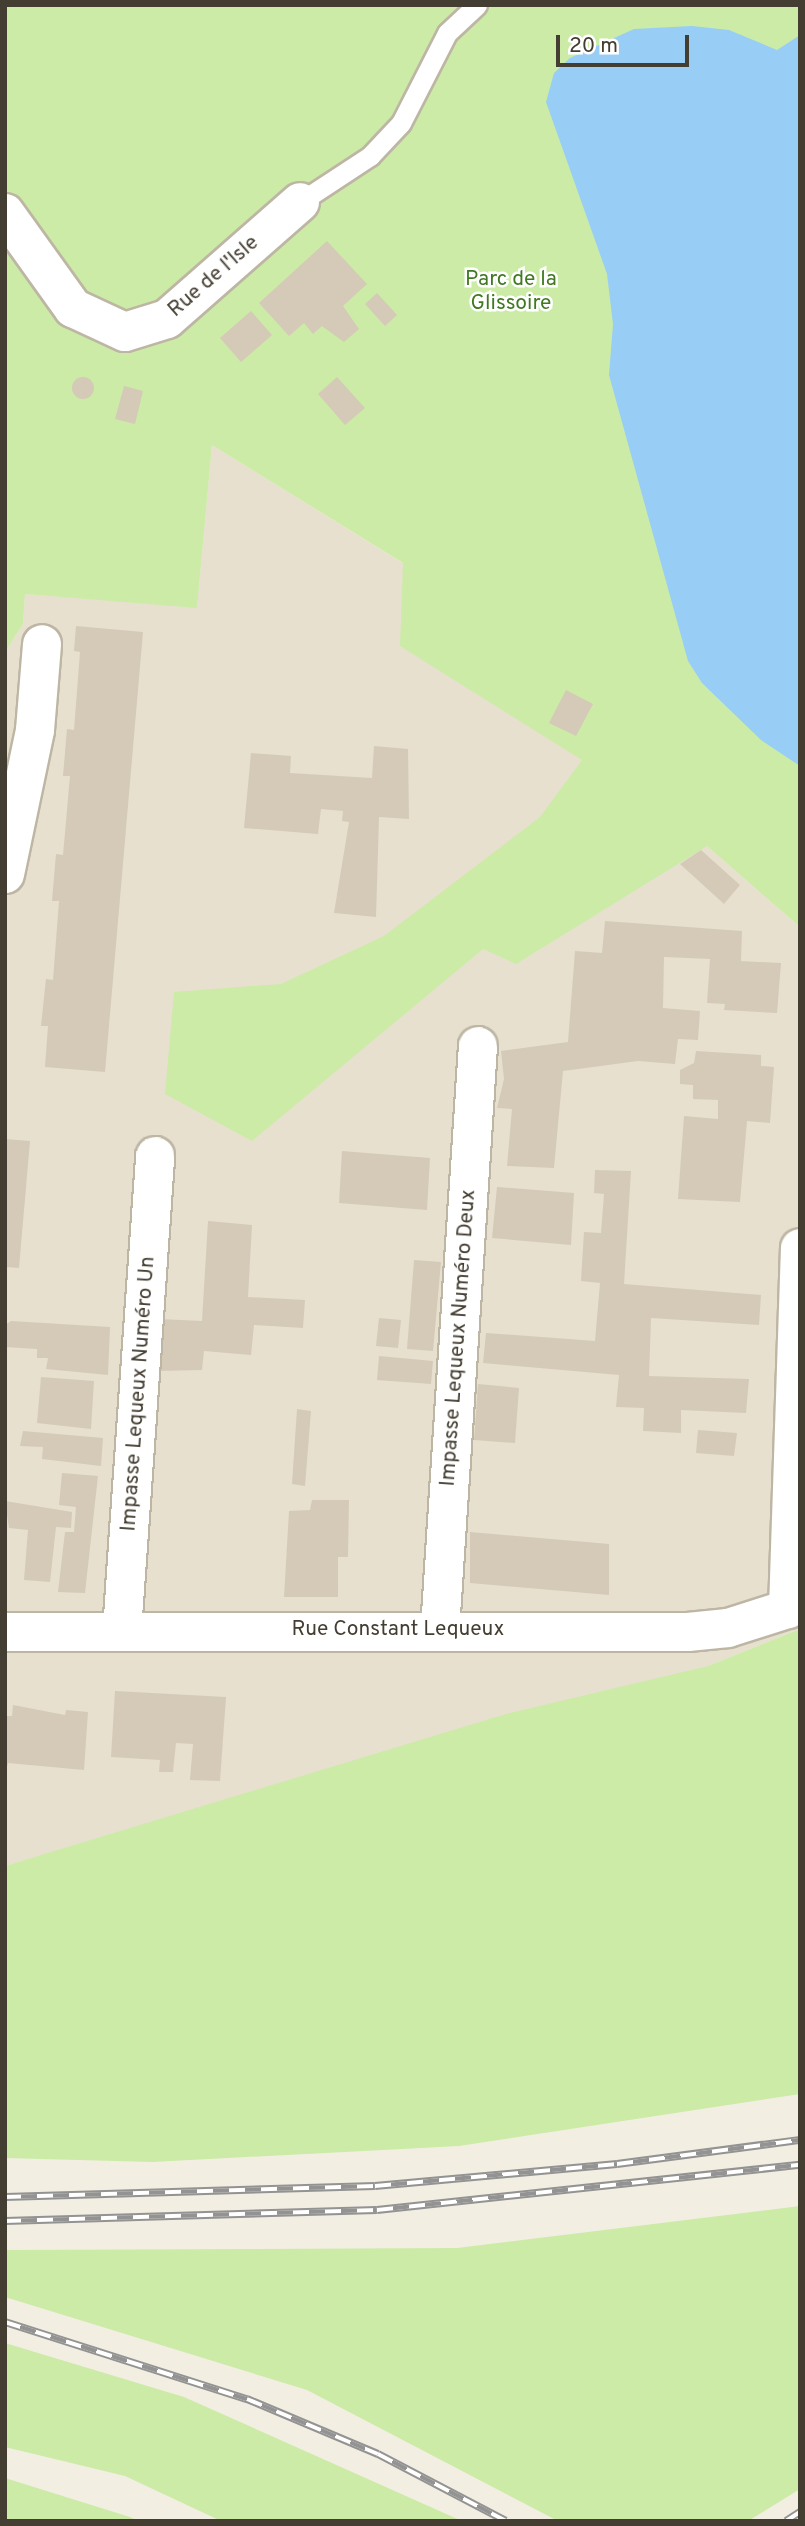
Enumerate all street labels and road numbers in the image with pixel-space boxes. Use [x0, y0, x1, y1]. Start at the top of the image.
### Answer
street label: Rue de l'Isle [164, 231, 264, 323]
street label: Impasse Lequeux Numéro Deux [436, 1189, 482, 1487]
street label: Impasse Lequeux Numéro Un [117, 1256, 161, 1532]
street label: Rue Constant Lequeux [292, 1617, 504, 1643]

